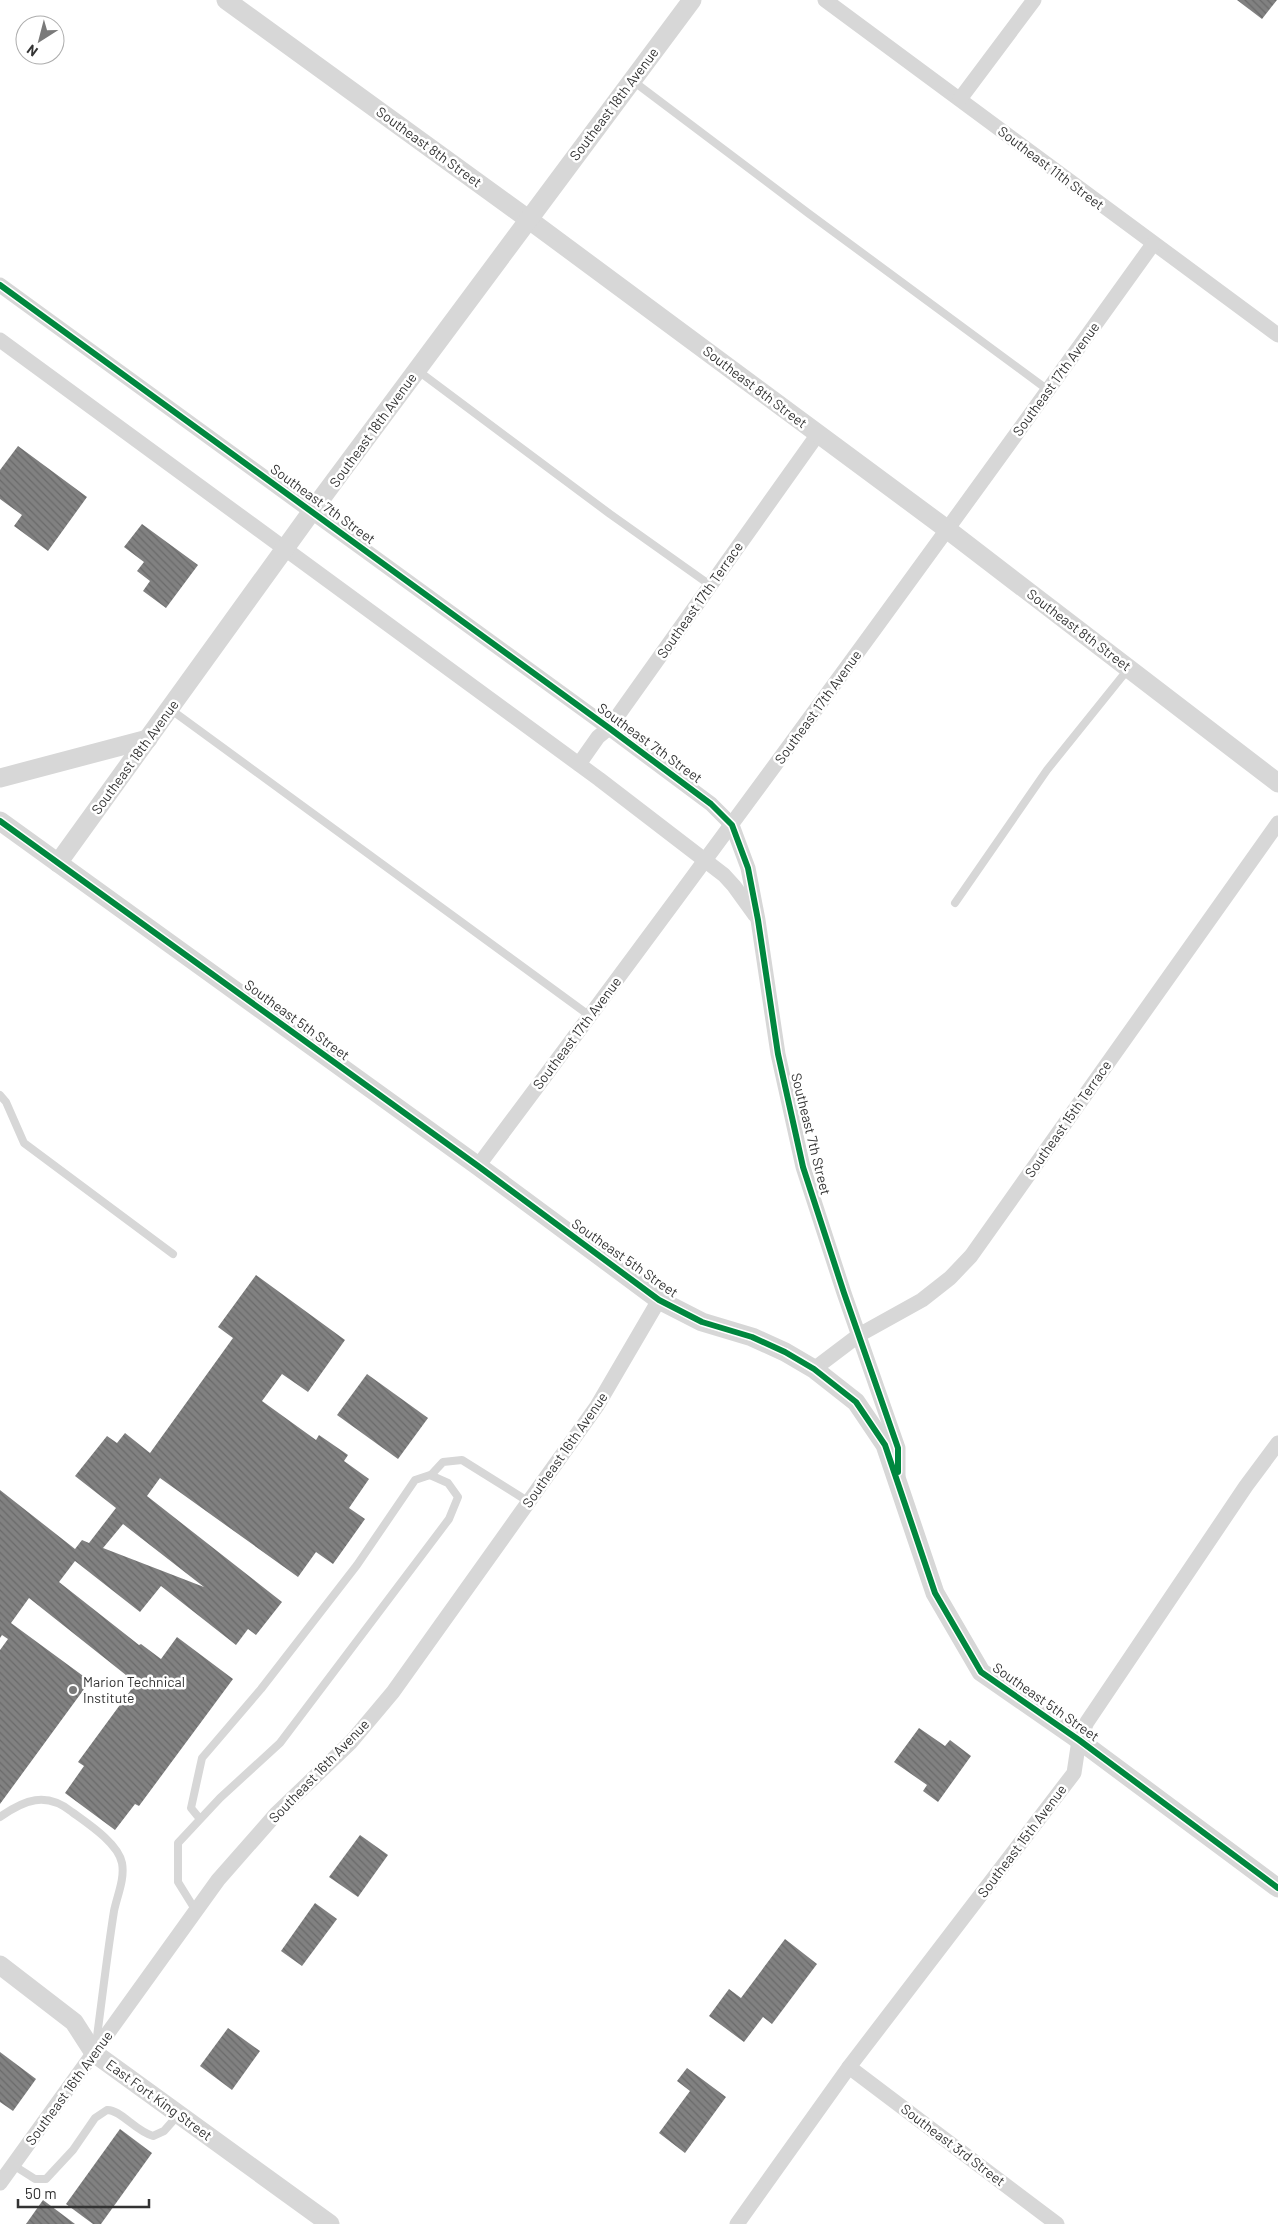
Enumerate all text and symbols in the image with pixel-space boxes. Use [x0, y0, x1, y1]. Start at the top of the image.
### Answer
north arrow [15, 15, 65, 65]
text: N [23, 41, 41, 61]
street label: Southeast 18th Avenue [566, 44, 662, 164]
street label: Southeast 8th Street [373, 103, 485, 190]
street label: Southeast 11th Street [995, 122, 1108, 213]
street label: Southeast 17th Avenue [1009, 319, 1103, 439]
street label: Southeast 8th Street [700, 342, 811, 431]
street label: Southeast 18th Avenue [325, 369, 420, 490]
street label: Southeast 7th Street [268, 460, 379, 547]
street label: Southeast 17th Terrace [653, 538, 746, 661]
street label: Southeast 8th Street [1024, 585, 1135, 674]
street label: Southeast 17th Avenue [771, 647, 865, 767]
street label: Southeast 18th Avenue [87, 696, 182, 817]
street label: Southeast 7th Street [595, 699, 706, 786]
street label: Southeast 17th Avenue [529, 973, 624, 1092]
street label: Southeast 5th Street [241, 976, 353, 1063]
street label: Southeast 15th Terrace [1021, 1057, 1114, 1181]
street label: Southeast 7th Street [788, 1071, 835, 1197]
street label: Southeast 5th Street [569, 1215, 682, 1301]
street label: Southeast 16th Avenue [518, 1389, 611, 1511]
street label: Southeast 5th Street [990, 1659, 1103, 1745]
place label: Marion Technical Institute [83, 1673, 185, 1706]
marker: Marion Technical Institute [67, 1684, 79, 1696]
street label: Southeast 16th Avenue [265, 1715, 372, 1826]
street label: Southeast 15th Avenue [974, 1781, 1070, 1901]
street label: Southeast 16th Avenue [21, 2027, 116, 2148]
street label: East Fort King Street [103, 2056, 216, 2144]
street label: Southeast 3rd Street [898, 2100, 1009, 2189]
scale bar [18, 2176, 149, 2208]
text: 50 m [25, 2184, 57, 2202]

